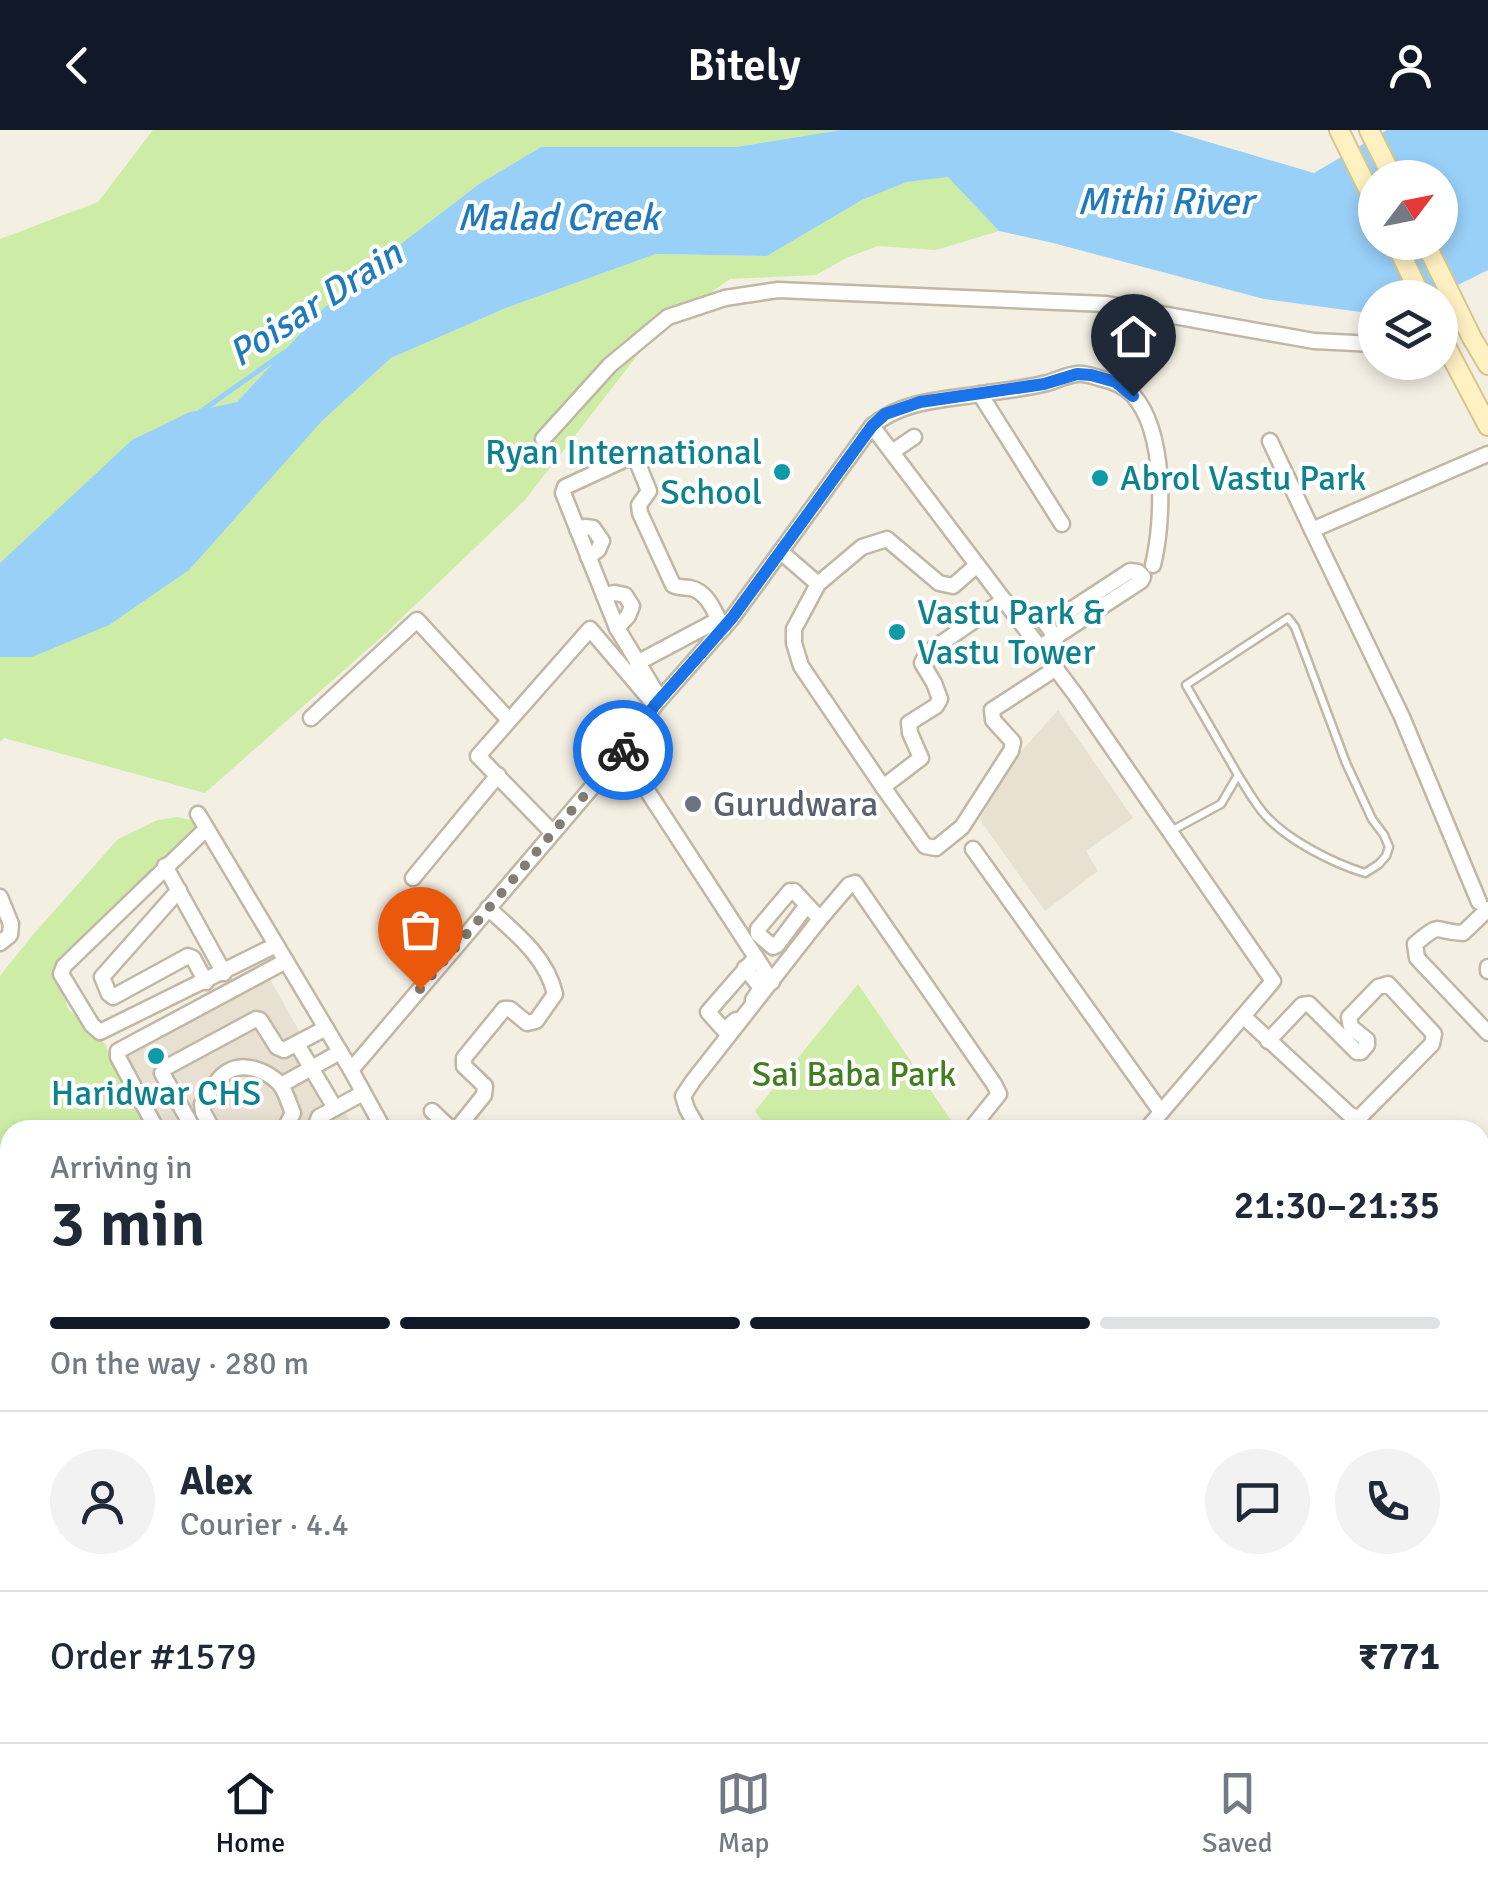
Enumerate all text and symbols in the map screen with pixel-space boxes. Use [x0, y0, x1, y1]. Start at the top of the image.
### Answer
icon: back [50, 38, 105, 93]
text: Bitely [687, 38, 801, 93]
icon: person [1383, 38, 1438, 93]
north arrow [1358, 160, 1458, 260]
map controls [1358, 160, 1458, 380]
water label: Mithi River [1077, 178, 1258, 225]
water label: Malad Creek [457, 194, 662, 241]
water label: Poisar Drain [220, 229, 412, 377]
button: layers [1358, 280, 1458, 380]
pin [1091, 294, 1176, 397]
icon: home [1106, 309, 1161, 364]
place label: Ryan International School [485, 431, 762, 514]
place label: Abrol Vastu Park [1120, 457, 1366, 500]
marker: Ryan International School [771, 461, 793, 483]
marker: Abrol Vastu Park [1089, 467, 1111, 489]
place label: Vastu Park & Vastu Tower [917, 591, 1105, 674]
marker: Vastu Park & Vastu Tower [886, 621, 908, 643]
courier [573, 700, 673, 800]
icon: bike [596, 723, 651, 778]
place label: Gurudwara [713, 783, 878, 826]
marker: Gurudwara [682, 793, 704, 815]
pin [378, 887, 463, 990]
icon: bag [393, 902, 448, 957]
marker: Haridwar CHS [145, 1045, 167, 1067]
park label: Sai Baba Park [752, 1053, 956, 1096]
place label: Haridwar CHS [51, 1072, 261, 1115]
text: Arriving in [50, 1148, 192, 1187]
text: 21:30–21:35 [1234, 1182, 1440, 1229]
text: 3 min [50, 1184, 206, 1264]
text: On the way · 280 m [50, 1344, 309, 1383]
button: person [50, 1449, 155, 1554]
button: chat [1205, 1449, 1310, 1554]
button: phone [1335, 1449, 1440, 1554]
text: Alex [180, 1458, 253, 1505]
text: Courier · 4.4 [180, 1505, 349, 1544]
text: Order #1579 [50, 1633, 257, 1680]
text: ₹771 [1358, 1633, 1440, 1680]
tab: Home [215, 1766, 285, 1860]
tab: Map [716, 1766, 771, 1860]
tab: Saved [1202, 1766, 1273, 1860]

